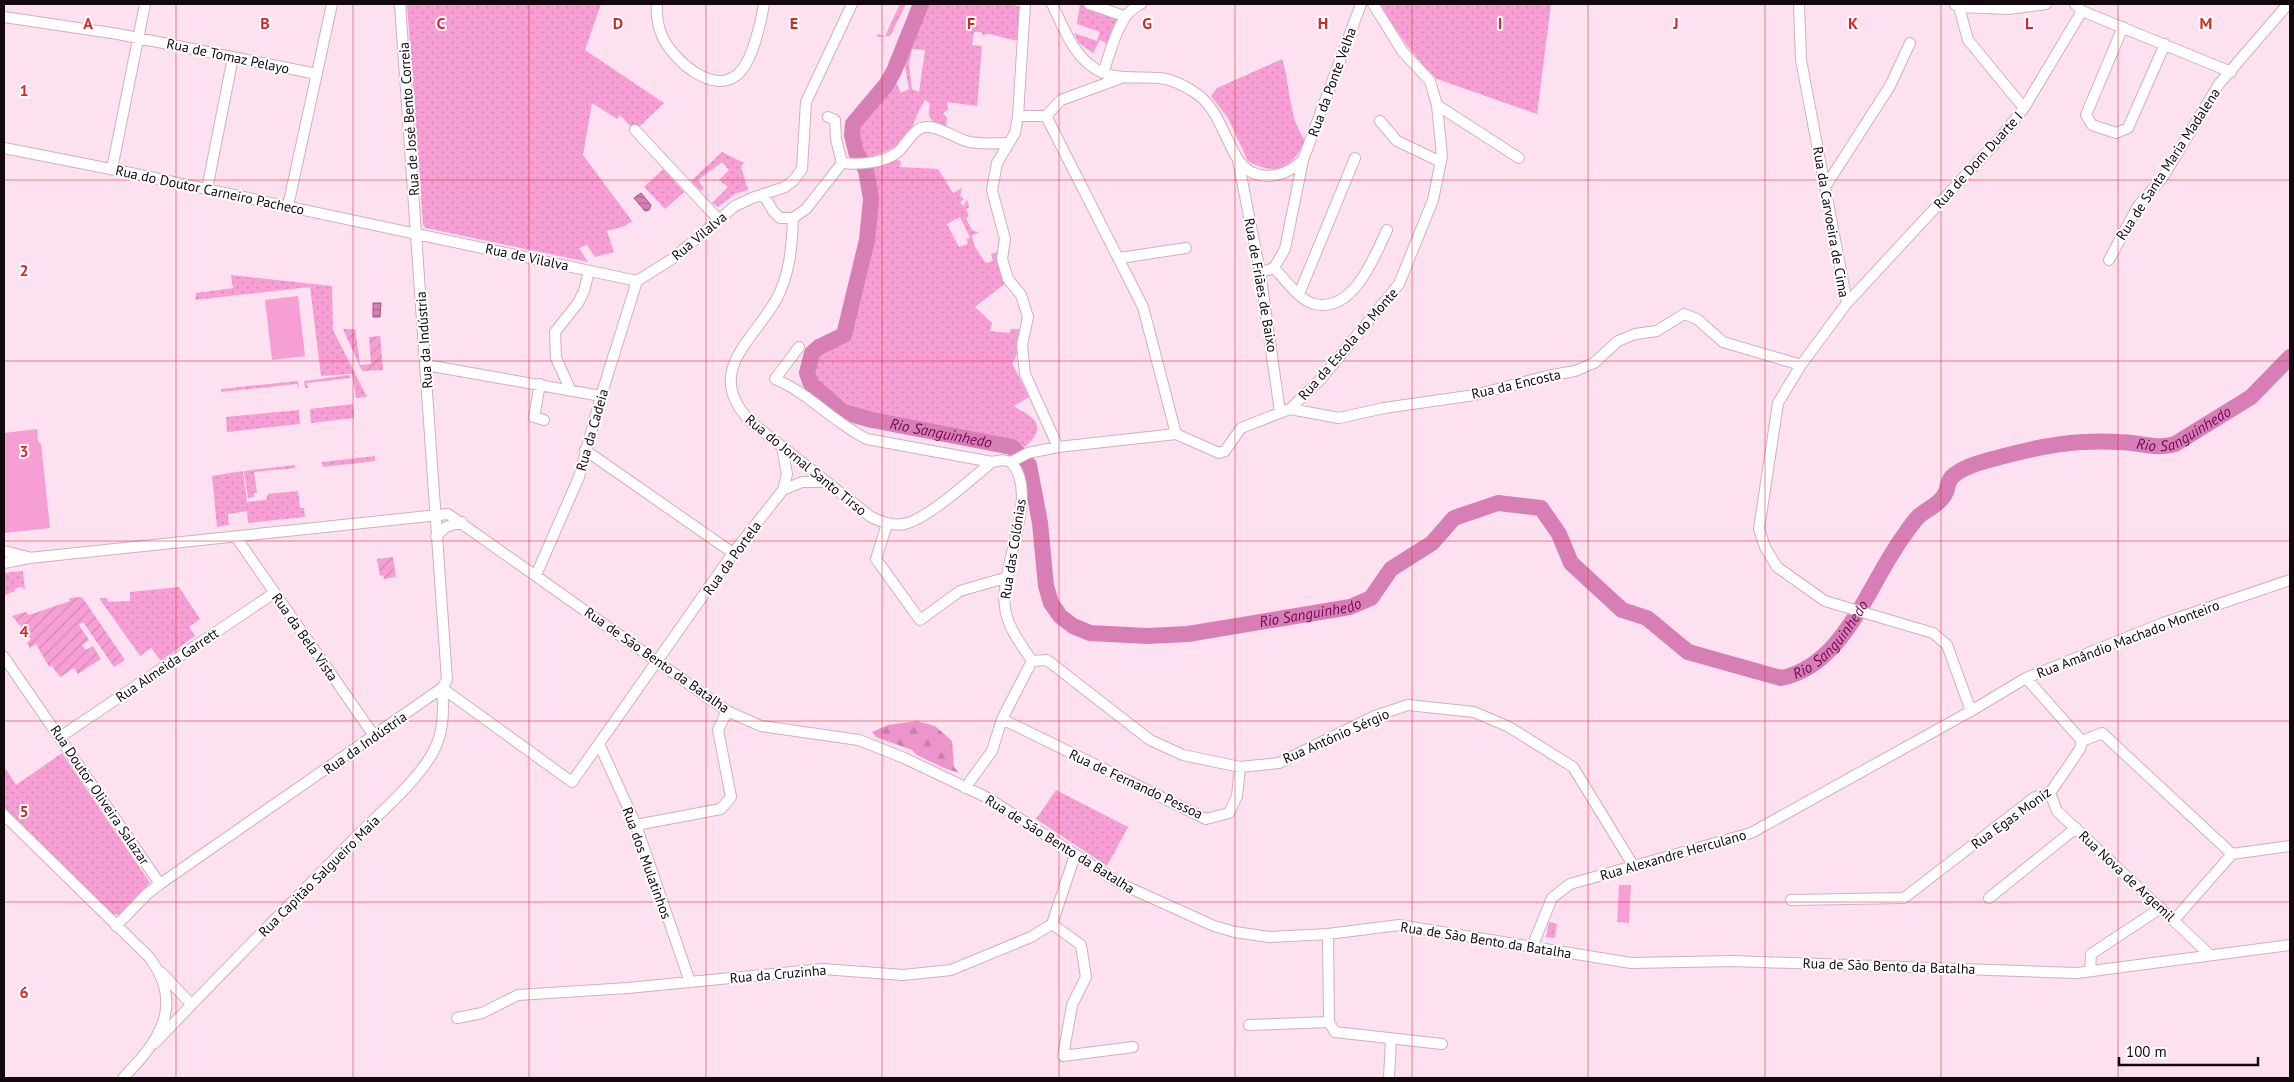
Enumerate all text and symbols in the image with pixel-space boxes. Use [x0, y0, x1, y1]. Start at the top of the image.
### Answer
text: A [83, 13, 93, 33]
text: B [260, 13, 270, 33]
text: C [437, 13, 446, 33]
text: D [613, 13, 623, 33]
text: E [790, 13, 798, 33]
text: F [967, 13, 975, 33]
text: G [1142, 13, 1152, 33]
text: H [1318, 13, 1328, 33]
text: I [1498, 13, 1502, 33]
text: J [1672, 13, 1679, 33]
text: K [1848, 13, 1858, 33]
text: L [2025, 13, 2034, 33]
text: M [2200, 13, 2212, 33]
street label: Rua da Ponte Velha [1304, 25, 1360, 139]
street label: Rua de Tomaz Pelayo [165, 34, 291, 78]
street label: Rua de José Bento Correia [395, 41, 423, 197]
text: 1 [19, 80, 29, 100]
street label: Rua de Santa Maria Madalena [2112, 85, 2224, 243]
street label: Rua de Dom Duarte I [1930, 108, 2026, 212]
street label: Rua da Carvoeira de Cima [1809, 145, 1853, 299]
street label: Rua do Doutor Carneiro Pacheco [114, 161, 306, 219]
street label: Rua Vilalva [668, 208, 730, 264]
street label: Rua de Friães de Baixo [1240, 217, 1282, 353]
street label: Rua de Vilalva [484, 239, 570, 275]
text: 2 [19, 260, 29, 280]
street label: Rua da Escola do Monte [1294, 284, 1402, 404]
street label: Rua da Indústria [412, 291, 436, 389]
street label: Rua da Encosta [1470, 365, 1562, 403]
street label: Rua da Cadeia [572, 387, 612, 473]
water label: Rio Sanguinhedo [2135, 402, 2235, 455]
street label: Rua do Jornal Santo Tirso [742, 410, 870, 520]
water label: Rio Sanguinhedo [888, 414, 994, 452]
text: 3 [19, 441, 29, 461]
street label: Rua das Colónias [996, 497, 1030, 600]
street label: Rua da Portela [699, 517, 765, 599]
street label: Rua da Bela Vista [268, 589, 342, 685]
water label: Rio Sanguinhedo [1258, 593, 1364, 631]
street label: Rua Amândio Machado Monteiro [2034, 596, 2222, 682]
water label: Rio Sanguinhedo [1790, 597, 1872, 683]
street label: Rua de São Bento da Batalha [581, 603, 733, 717]
text: 4 [19, 621, 29, 641]
street label: Rua Almeida Garrett [112, 624, 222, 706]
street label: Rua António Sérgio [1280, 704, 1392, 768]
street label: Rua da Indústria [320, 708, 410, 778]
street label: Rua Doutor Oliveira Salazar [46, 722, 154, 869]
street label: Rua de Fernando Pessoa [1066, 745, 1206, 823]
street label: Rua Egas Moniz [1968, 783, 2054, 853]
street label: Rua de São Bento da Batalha [982, 791, 1138, 897]
text: 5 [19, 801, 29, 821]
street label: Rua dos Mulatinhos [618, 805, 676, 922]
street label: Rua Capitão Salgueiro Maia [254, 811, 384, 941]
street label: Rua Alexandre Herculano [1598, 825, 1748, 885]
street label: Rua Nova de Argemil [2075, 827, 2179, 925]
street label: Rua de São Bento da Batalha [1399, 918, 1573, 962]
street label: Rua de São Bento da Batalha [1802, 954, 1976, 978]
street label: Rua da Cruzinha [729, 961, 827, 987]
text: 6 [19, 982, 29, 1002]
scale bar [2119, 1034, 2258, 1066]
text: 100 m [2126, 1042, 2167, 1061]

